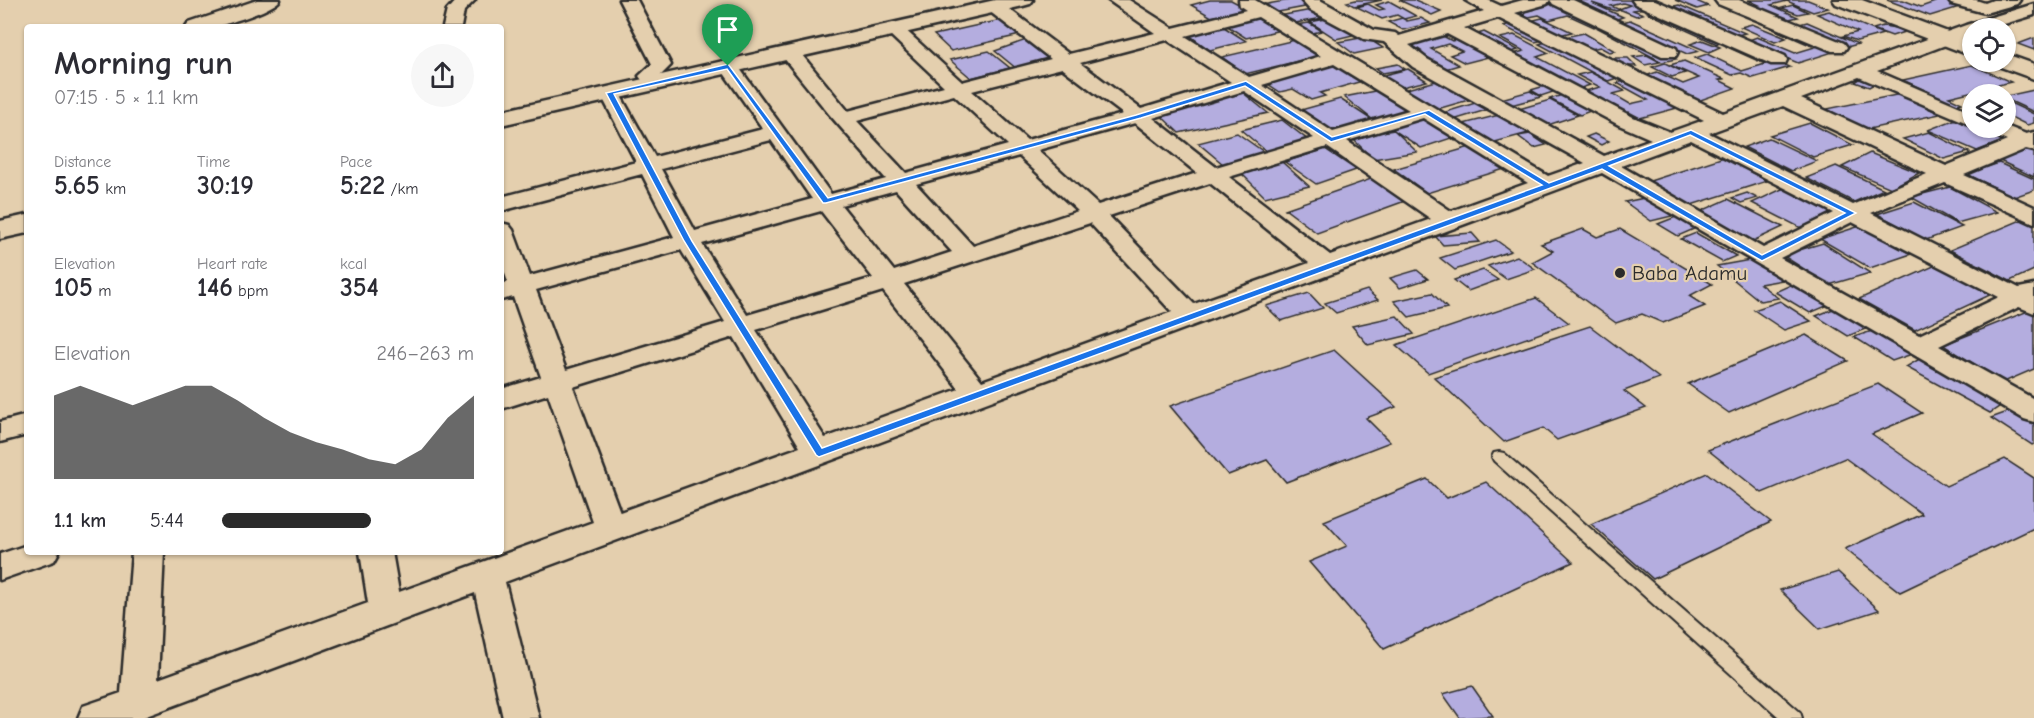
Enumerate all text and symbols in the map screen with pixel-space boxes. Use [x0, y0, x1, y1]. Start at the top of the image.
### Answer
pin [702, 4, 753, 66]
icon: arrive [711, 13, 744, 46]
map controls [1962, 18, 2016, 138]
button: locate [1962, 18, 2016, 72]
text: Morning run [54, 44, 233, 82]
button: share [411, 44, 474, 107]
button: layers [1962, 84, 2016, 138]
text: 07:15 · 5 × 1.1 km [54, 86, 198, 109]
text: Distance [54, 153, 111, 171]
text: Time [197, 153, 230, 171]
text: Pace [340, 153, 372, 171]
text: 5.65 [54, 171, 100, 201]
text: 30:19 [197, 171, 254, 201]
text: 5:22 [340, 171, 385, 201]
text: km [100, 180, 126, 198]
text: /km [385, 180, 418, 198]
text: Elevation [54, 255, 115, 273]
text: Heart rate [197, 255, 268, 273]
text: kcal [340, 255, 367, 273]
place label: Baba Adamu [1632, 261, 1747, 285]
marker: Baba Adamu [1613, 266, 1627, 280]
text: 105 [54, 273, 93, 303]
text: 146 [197, 273, 233, 303]
text: 354 [340, 273, 379, 303]
text: m [93, 282, 111, 300]
text: bpm [233, 282, 268, 300]
text: Elevation [54, 342, 131, 365]
text: 246–263 m [376, 342, 474, 365]
text: 1.1 km [54, 509, 106, 532]
text: 5:44 [150, 509, 184, 532]

